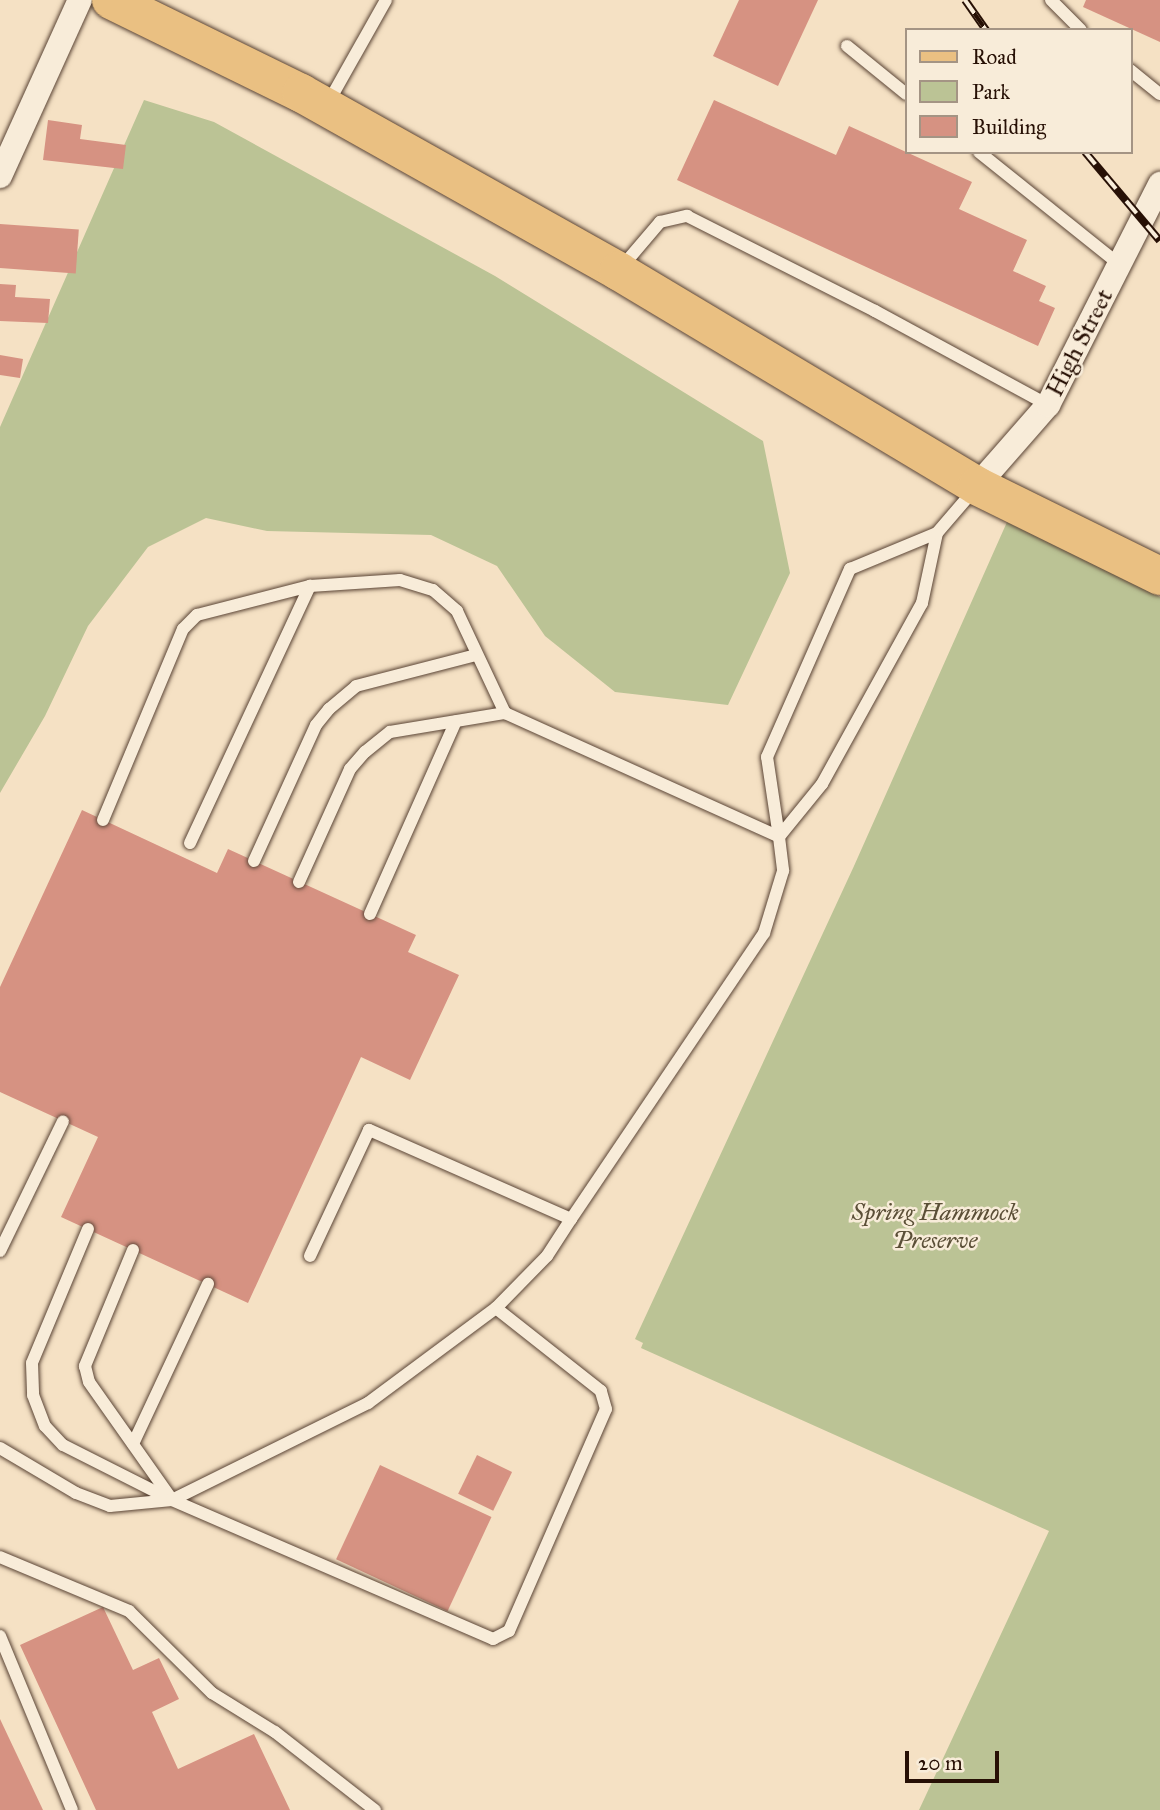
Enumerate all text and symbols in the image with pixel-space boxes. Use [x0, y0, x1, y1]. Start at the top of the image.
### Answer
legend [904, 28, 1132, 154]
text: Road [972, 44, 1017, 70]
text: Park [972, 79, 1010, 105]
text: Building [972, 114, 1046, 140]
street label: High Street [1041, 284, 1119, 402]
park label: Spring Hammock Preserve [851, 1199, 1019, 1255]
scale bar [908, 1736, 1002, 1780]
text: 20 m [918, 1750, 963, 1776]

